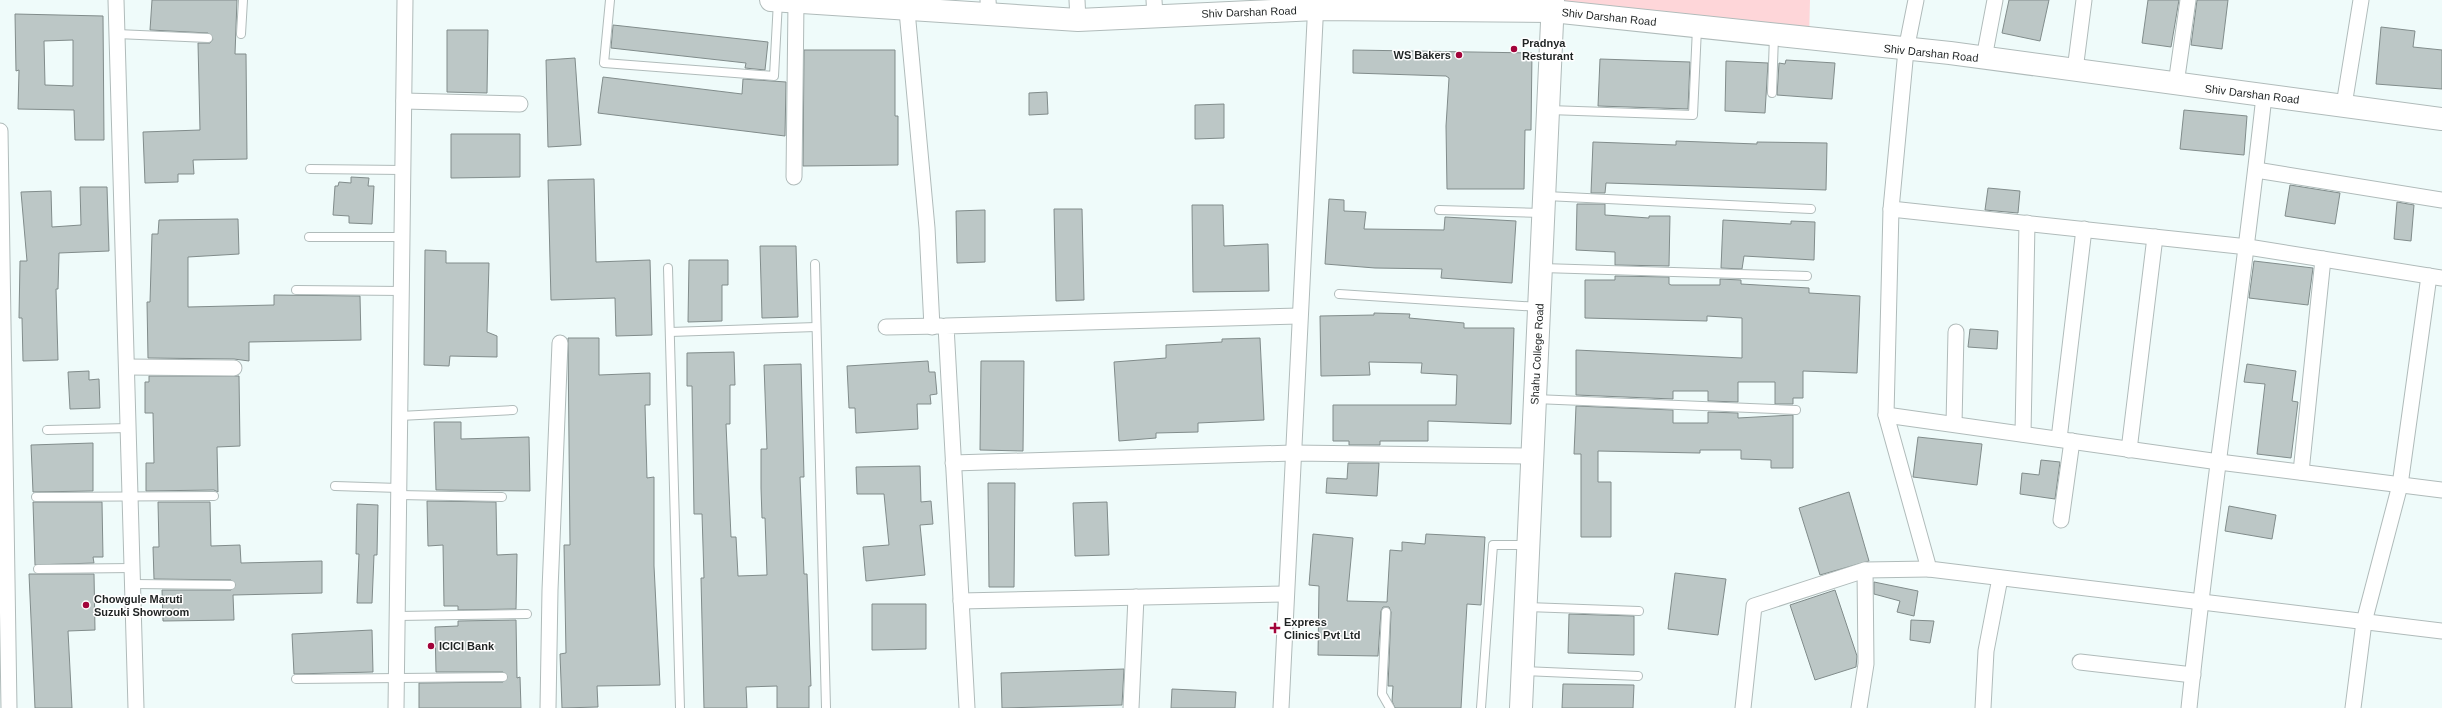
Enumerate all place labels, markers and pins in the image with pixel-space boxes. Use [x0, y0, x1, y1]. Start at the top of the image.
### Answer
place label: Pradnya Resturant [1522, 37, 1574, 62]
marker: Pradnya Resturant [1509, 44, 1519, 54]
place label: WS Bakers [1394, 49, 1451, 61]
marker: WS Bakers [1454, 50, 1464, 60]
place label: Chowgule Maruti Suzuki Showroom [94, 593, 190, 618]
marker: Chowgule Maruti Suzuki Showroom [81, 600, 91, 610]
place label: Express Clinics Pvt Ltd [1284, 616, 1360, 641]
marker: Express Clinics Pvt Ltd [1269, 622, 1281, 634]
place label: ICICI Bank [439, 640, 495, 652]
marker: ICICI Bank [426, 641, 436, 651]

